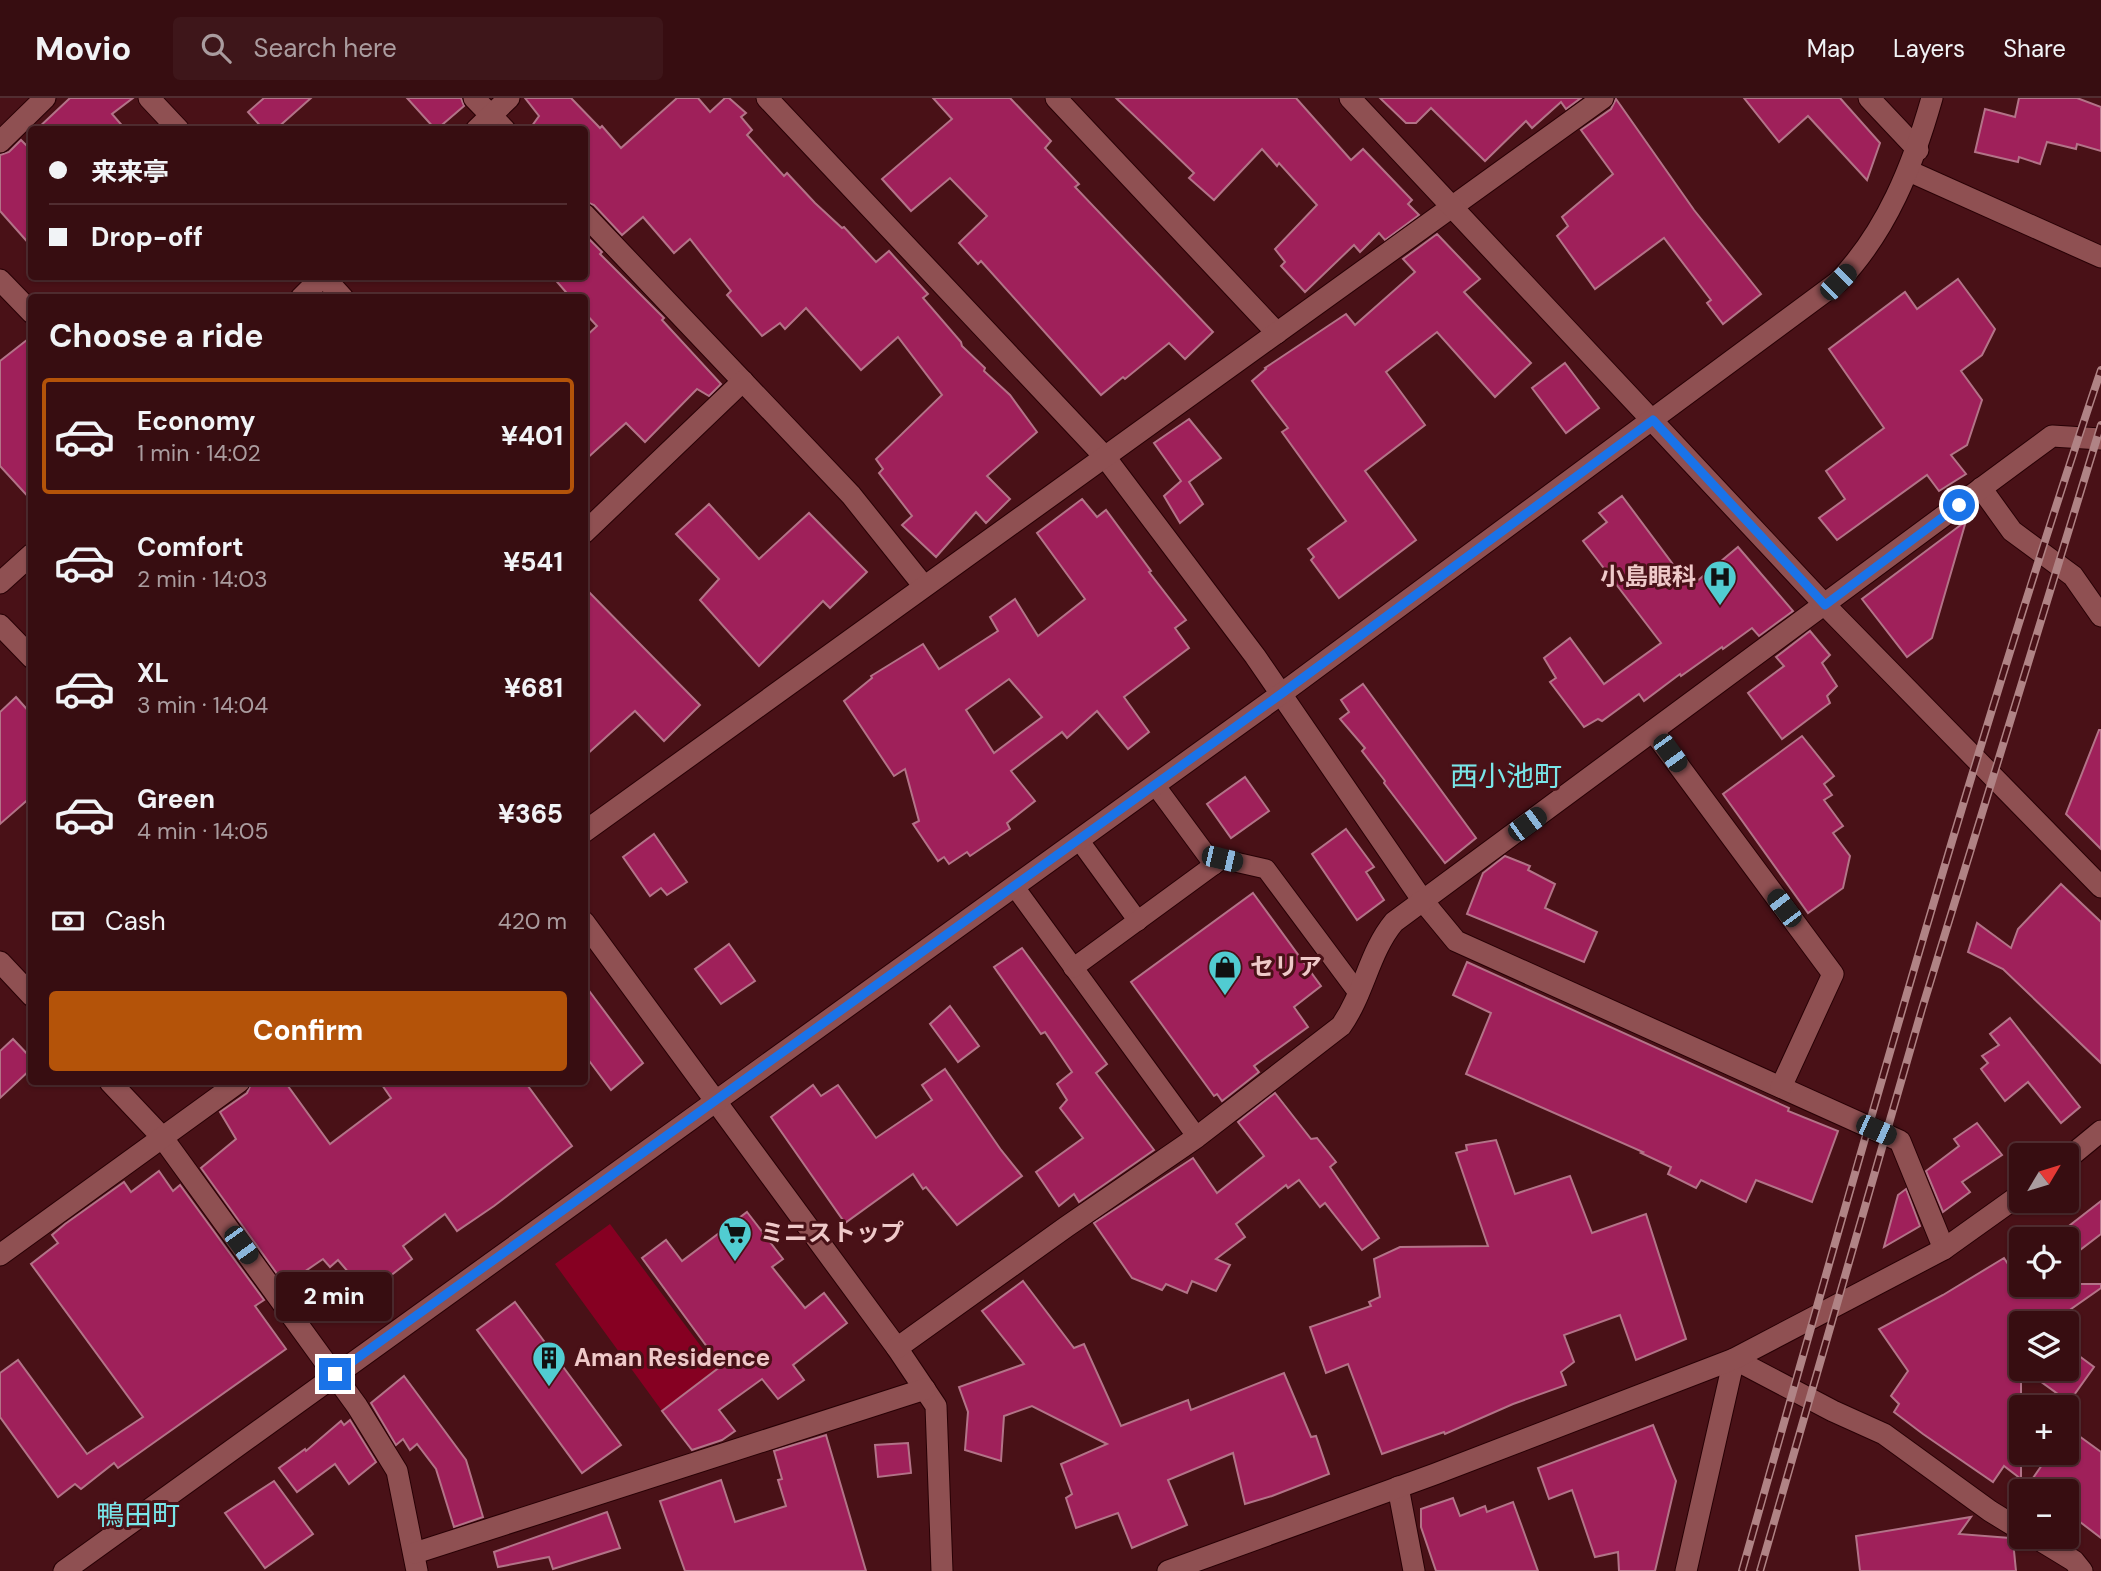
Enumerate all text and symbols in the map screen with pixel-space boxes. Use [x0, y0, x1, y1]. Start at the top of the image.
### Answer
search box [173, 17, 663, 80]
text: Movio [35, 27, 131, 70]
icon: search [197, 29, 235, 67]
text: Search here [253, 31, 397, 65]
text: Map [1807, 33, 1855, 64]
text: Layers [1893, 33, 1965, 64]
text: Share [2003, 33, 2066, 64]
text: 来来亭 [91, 155, 169, 189]
text: Drop-off [91, 220, 203, 254]
car [1816, 260, 1861, 304]
text: Choose a ride [49, 315, 264, 357]
text: Economy [137, 404, 255, 438]
icon: car [53, 405, 116, 468]
text: ¥401 [501, 419, 563, 453]
text: 1 min · 14:02 [137, 438, 261, 468]
route start [1943, 489, 1975, 521]
text: Comfort [137, 530, 243, 564]
icon: car [53, 531, 116, 594]
text: ¥541 [503, 545, 563, 579]
hospital icon: 小島眼科 [1701, 558, 1739, 607]
place label: 小島眼科 [1600, 561, 1696, 592]
text: 2 min · 14:03 [137, 564, 267, 594]
text: XL [137, 656, 169, 690]
icon: car [53, 657, 116, 720]
text: ¥681 [504, 671, 563, 705]
text: 3 min · 14:04 [137, 690, 268, 720]
car [1650, 730, 1691, 776]
district label: 西小池町 [1450, 758, 1562, 795]
text: Green [137, 782, 215, 816]
icon: car [53, 783, 116, 846]
text: ¥365 [498, 797, 563, 831]
car [1504, 803, 1551, 845]
text: 4 min · 14:05 [137, 816, 269, 846]
car [1200, 844, 1245, 874]
car [1763, 885, 1806, 931]
icon: cash [49, 902, 87, 940]
text: Cash [105, 904, 166, 938]
text: 420 m [498, 906, 567, 936]
shop icon: セリア [1206, 948, 1244, 997]
place label: セリア [1250, 951, 1322, 982]
button: Confirm [49, 991, 567, 1071]
car [1853, 1112, 1900, 1148]
north arrow [2009, 1143, 2079, 1213]
map controls [2009, 1143, 2079, 1549]
supermarket icon: ミニストップ [716, 1214, 754, 1263]
place label: ミニストップ [760, 1217, 904, 1248]
car [221, 1222, 262, 1268]
button: locate [2009, 1227, 2079, 1297]
callout: 2 min [277, 1272, 393, 1322]
text: 2 min [303, 1281, 365, 1311]
button: layers [2009, 1311, 2079, 1381]
building icon: Aman Residence [530, 1339, 568, 1388]
place label: Aman Residence [574, 1342, 770, 1373]
route end [319, 1358, 351, 1390]
button: + [2009, 1395, 2079, 1465]
button: − [2009, 1479, 2079, 1549]
district label: 鴨田町 [96, 1497, 180, 1534]

